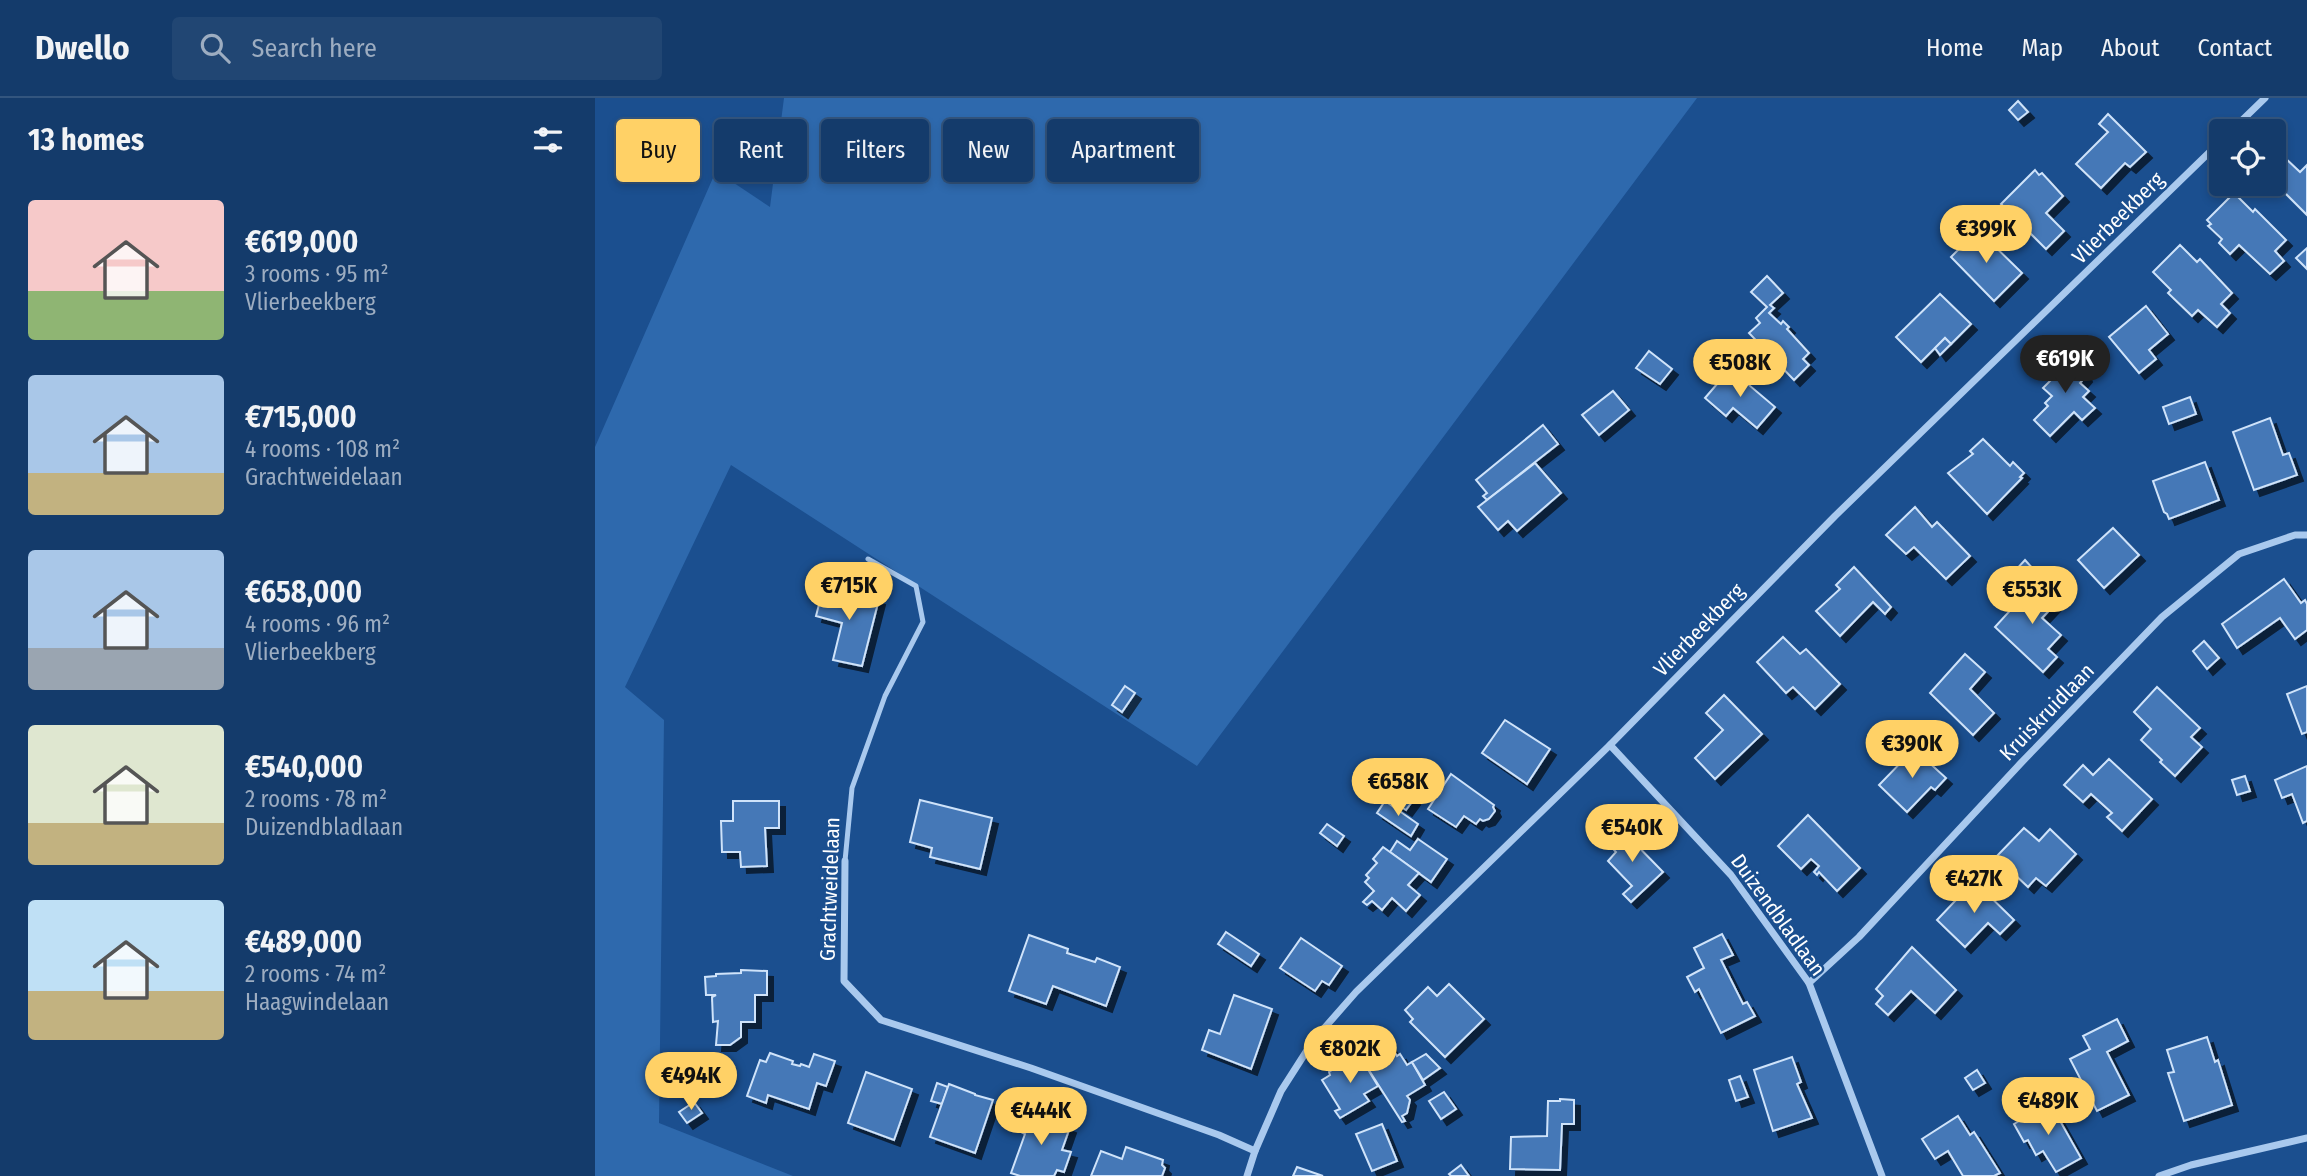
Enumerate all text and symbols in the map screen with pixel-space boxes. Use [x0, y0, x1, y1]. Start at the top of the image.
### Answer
search box [172, 17, 662, 80]
text: Dwello [35, 28, 130, 68]
icon: search [196, 29, 234, 67]
text: Search here [252, 33, 377, 64]
text: Home [1926, 34, 1983, 62]
text: Map [2021, 34, 2063, 62]
text: About [2101, 34, 2159, 62]
text: Contact [2197, 34, 2272, 62]
chip: Buy [616, 119, 700, 182]
chip: Rent [714, 119, 807, 182]
chip: Filters [821, 119, 929, 182]
chip: New [943, 119, 1033, 182]
chip: Apartment [1047, 119, 1199, 182]
map controls [2209, 119, 2286, 196]
button: locate [2209, 119, 2286, 196]
icon: filters [529, 121, 567, 159]
text: 13 homes [28, 122, 144, 158]
street label: Vlierbeekberg [2067, 167, 2169, 269]
pin: €399K [1937, 206, 2035, 265]
text: €399K [1956, 214, 2016, 242]
text: €619,000 [245, 224, 358, 260]
icon: home [84, 228, 168, 312]
text: 3 rooms · 95 m² [245, 260, 389, 288]
text: Vlierbeekberg [245, 288, 376, 316]
pin: €619K [2016, 336, 2114, 395]
pin: €508K [1691, 340, 1789, 399]
text: €619K [2036, 344, 2094, 372]
text: €508K [1709, 348, 1771, 376]
text: €715,000 [245, 399, 357, 435]
icon: home [84, 403, 168, 487]
text: 4 rooms · 108 m² [245, 435, 400, 463]
text: Grachtweidelaan [245, 463, 403, 491]
pin: €715K [800, 562, 898, 622]
pin: €553K [1983, 566, 2081, 626]
text: €715K [821, 571, 877, 599]
text: €658,000 [245, 574, 362, 610]
text: €553K [2003, 575, 2061, 603]
icon: home [84, 578, 168, 662]
street label: Vlierbeekberg [1648, 578, 1750, 682]
text: 4 rooms · 96 m² [245, 610, 390, 638]
text: Vlierbeekberg [245, 638, 376, 666]
street label: Kruiskruidlaan [1994, 658, 2100, 766]
pin: €390K [1863, 720, 1961, 780]
text: €390K [1882, 729, 1942, 757]
text: €540,000 [245, 749, 363, 785]
icon: home [84, 753, 168, 837]
pin: €658K [1349, 758, 1447, 818]
text: €658K [1368, 767, 1428, 795]
text: 2 rooms · 78 m² [245, 785, 387, 813]
pin: €540K [1583, 804, 1681, 864]
text: Duizendbladlaan [245, 813, 403, 841]
text: €540K [1601, 813, 1663, 841]
street label: Grachtweidelaan [814, 817, 846, 961]
street label: Duizendbladlaan [1725, 849, 1831, 981]
pin: €427K [1925, 856, 2023, 915]
text: €427K [1946, 864, 2002, 892]
text: €489,000 [245, 924, 362, 960]
icon: home [84, 928, 168, 1012]
text: 2 rooms · 74 m² [245, 960, 386, 988]
text: Haagwindelaan [245, 988, 389, 1016]
pin: €802K [1301, 1026, 1399, 1085]
text: €802K [1320, 1034, 1380, 1062]
pin: €494K [642, 1052, 740, 1112]
text: €494K [661, 1061, 721, 1089]
pin: €489K [1999, 1077, 2097, 1137]
text: €489K [2018, 1086, 2078, 1114]
pin: €444K [992, 1088, 1090, 1147]
text: €444K [1011, 1096, 1071, 1124]

